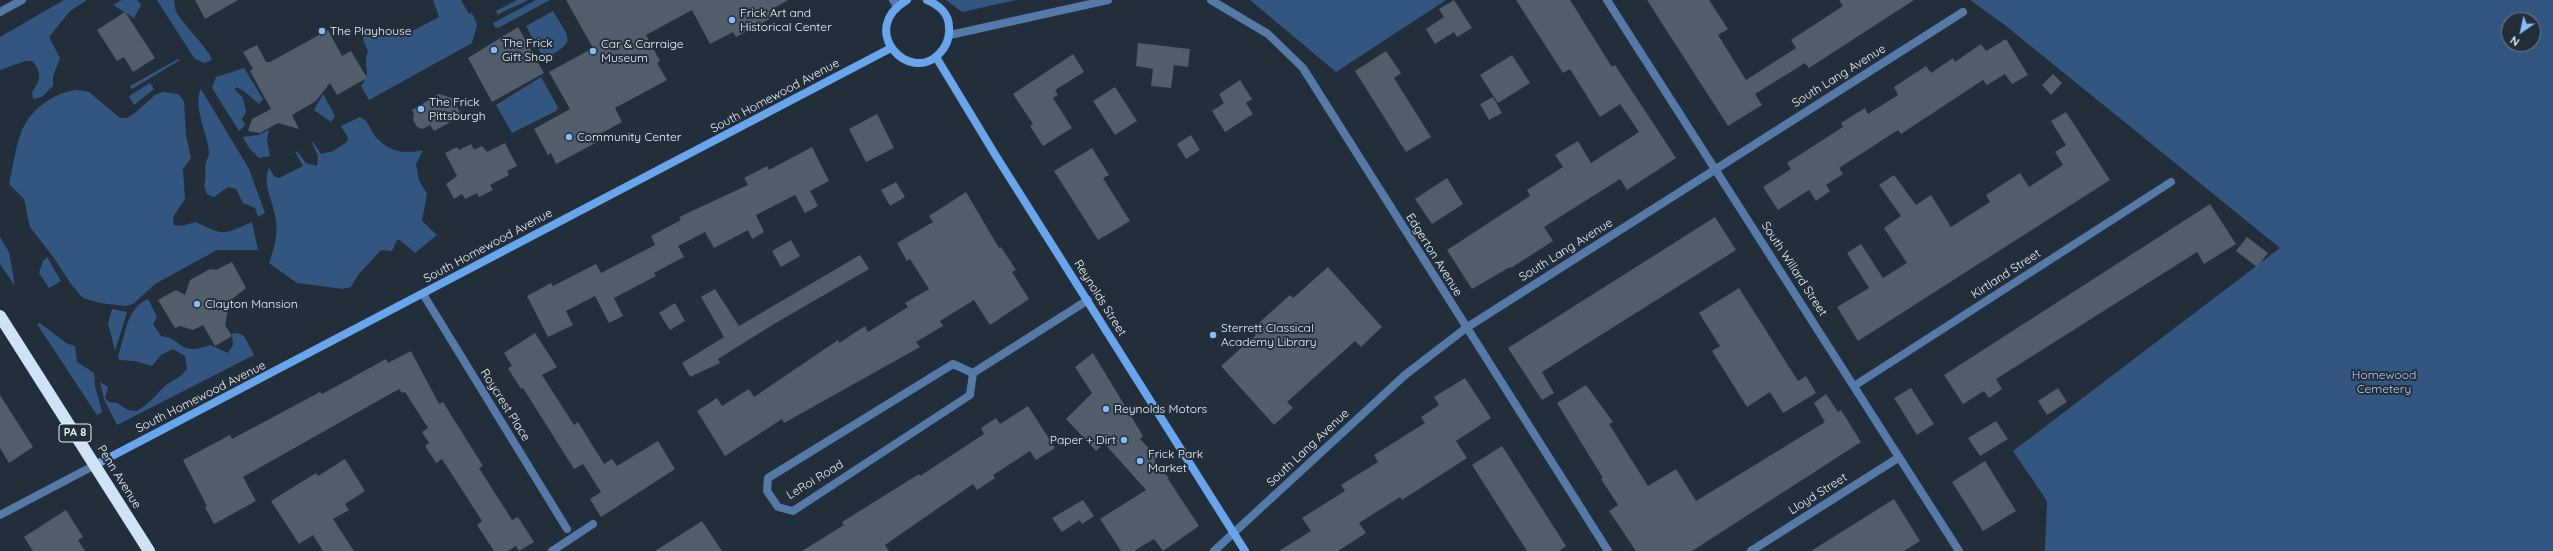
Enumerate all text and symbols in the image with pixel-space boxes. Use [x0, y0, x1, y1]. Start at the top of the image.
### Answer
place label: Frick Art and Historical Center [740, 6, 832, 34]
north arrow [2501, 12, 2541, 52]
marker: Frick Art and Historical Center [727, 15, 737, 25]
place label: The Playhouse [330, 24, 411, 38]
marker: The Playhouse [317, 26, 327, 36]
text: N [2508, 33, 2522, 49]
place label: The Frick Gift Shop [502, 36, 553, 64]
place label: Car & Carraige Museum [601, 37, 683, 65]
street label: South Lang Avenue [1790, 41, 1888, 111]
marker: The Frick Gift Shop [489, 45, 499, 55]
marker: Car & Carraige Museum [588, 46, 598, 56]
street label: South Homewood Avenue [708, 56, 842, 136]
place label: The Frick Pittsburgh [429, 95, 486, 123]
marker: The Frick Pittsburgh [416, 104, 426, 114]
place label: Community Center [577, 130, 681, 144]
marker: Community Center [564, 132, 574, 142]
street label: South Homewood Avenue [421, 206, 555, 286]
street label: Edgerton Avenue [1403, 211, 1465, 299]
street label: South Lang Avenue [1517, 215, 1615, 285]
street label: South Willard Street [1758, 219, 1830, 319]
street label: Kirtland Street [1969, 246, 2043, 302]
street label: Reynolds Street [1071, 257, 1129, 339]
place label: Clayton Mansion [205, 297, 298, 311]
marker: Clayton Mansion [192, 299, 202, 309]
place label: Sterrett Classical Academy Library [1221, 321, 1317, 349]
marker: Sterrett Classical Academy Library [1208, 330, 1218, 340]
street label: South Homewood Avenue [134, 358, 268, 436]
street label: Roycrest Place [477, 366, 533, 444]
park label: Homewood Cemetery [2352, 368, 2416, 396]
place label: Reynolds Motors [1114, 402, 1207, 416]
marker: Reynolds Motors [1101, 404, 1111, 414]
street label: South Lang Avenue [1264, 406, 1352, 490]
road number: PA 8 [59, 424, 91, 442]
place label: Paper + Dirt [1050, 433, 1116, 447]
marker: Paper + Dirt [1119, 435, 1129, 445]
street label: Penn Avenue [94, 443, 144, 511]
place label: Frick Park Market [1148, 447, 1203, 475]
marker: Frick Park Market [1135, 456, 1145, 466]
street label: LeRoi Road [784, 457, 846, 503]
street label: Lloyd Street [1786, 470, 1850, 518]

